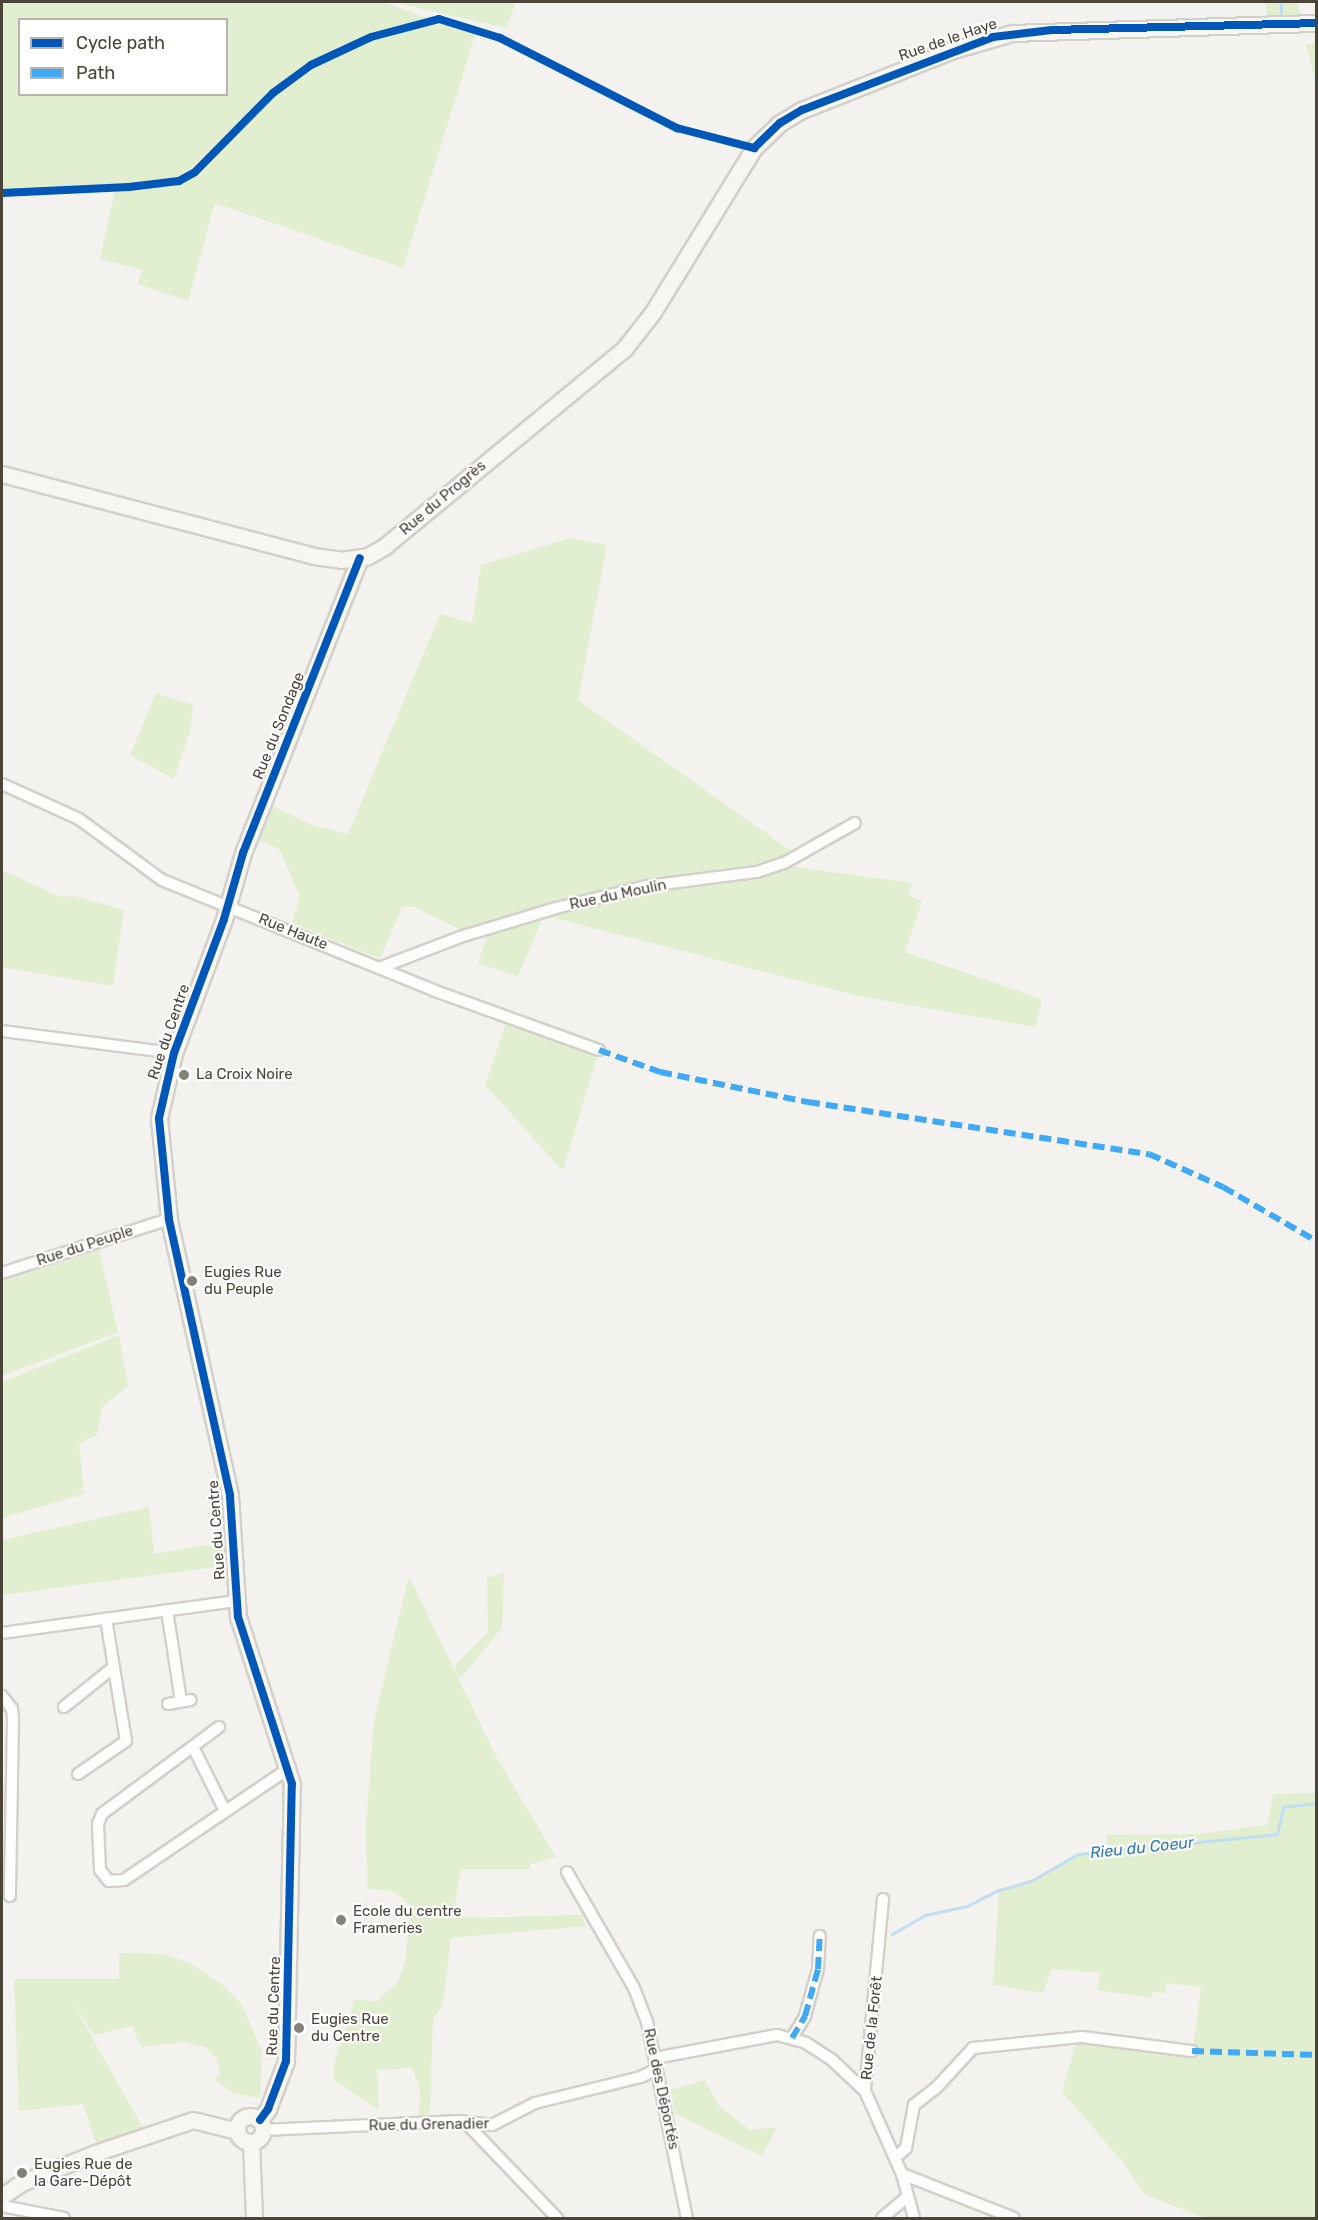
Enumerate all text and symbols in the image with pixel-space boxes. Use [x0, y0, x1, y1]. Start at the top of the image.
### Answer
street label: Rue de le Haye [896, 15, 1000, 65]
legend [18, 18, 228, 96]
text: Cycle path [76, 32, 165, 54]
text: Path [76, 62, 115, 84]
street label: Rue du Progrès [396, 457, 490, 539]
street label: Rue du Sondage [249, 670, 309, 782]
street label: Rue du Moulin [568, 876, 668, 914]
street label: Rue Haute [256, 910, 330, 954]
street label: Rue du Centre [144, 982, 194, 1082]
place label: La Croix Noire [196, 1066, 293, 1084]
marker: La Croix Noire [177, 1068, 191, 1082]
street label: Rue du Peuple [34, 1222, 136, 1270]
place label: Eugies Rue du Peuple [204, 1263, 282, 1298]
marker: Eugies Rue du Peuple [185, 1274, 199, 1288]
street label: Rue du Centre [205, 1480, 229, 1580]
water label: Rieu du Coeur [1089, 1833, 1195, 1863]
place label: Ecole du centre Frameries [353, 1902, 462, 1937]
marker: Ecole du centre Frameries [334, 1913, 348, 1927]
street label: Rue du Centre [263, 1956, 285, 2056]
street label: Rue de la Forêt [858, 1975, 886, 2081]
place label: Eugies Rue du Centre [311, 2010, 389, 2045]
marker: Eugies Rue du Centre [292, 2021, 306, 2035]
street label: Rue des Déportés [639, 2027, 683, 2151]
street label: Rue du Grenadier [368, 2115, 490, 2135]
place label: Eugies Rue de la Gare-Dépôt [34, 2155, 133, 2190]
marker: Eugies Rue de la Gare-Dépôt [15, 2166, 29, 2180]

